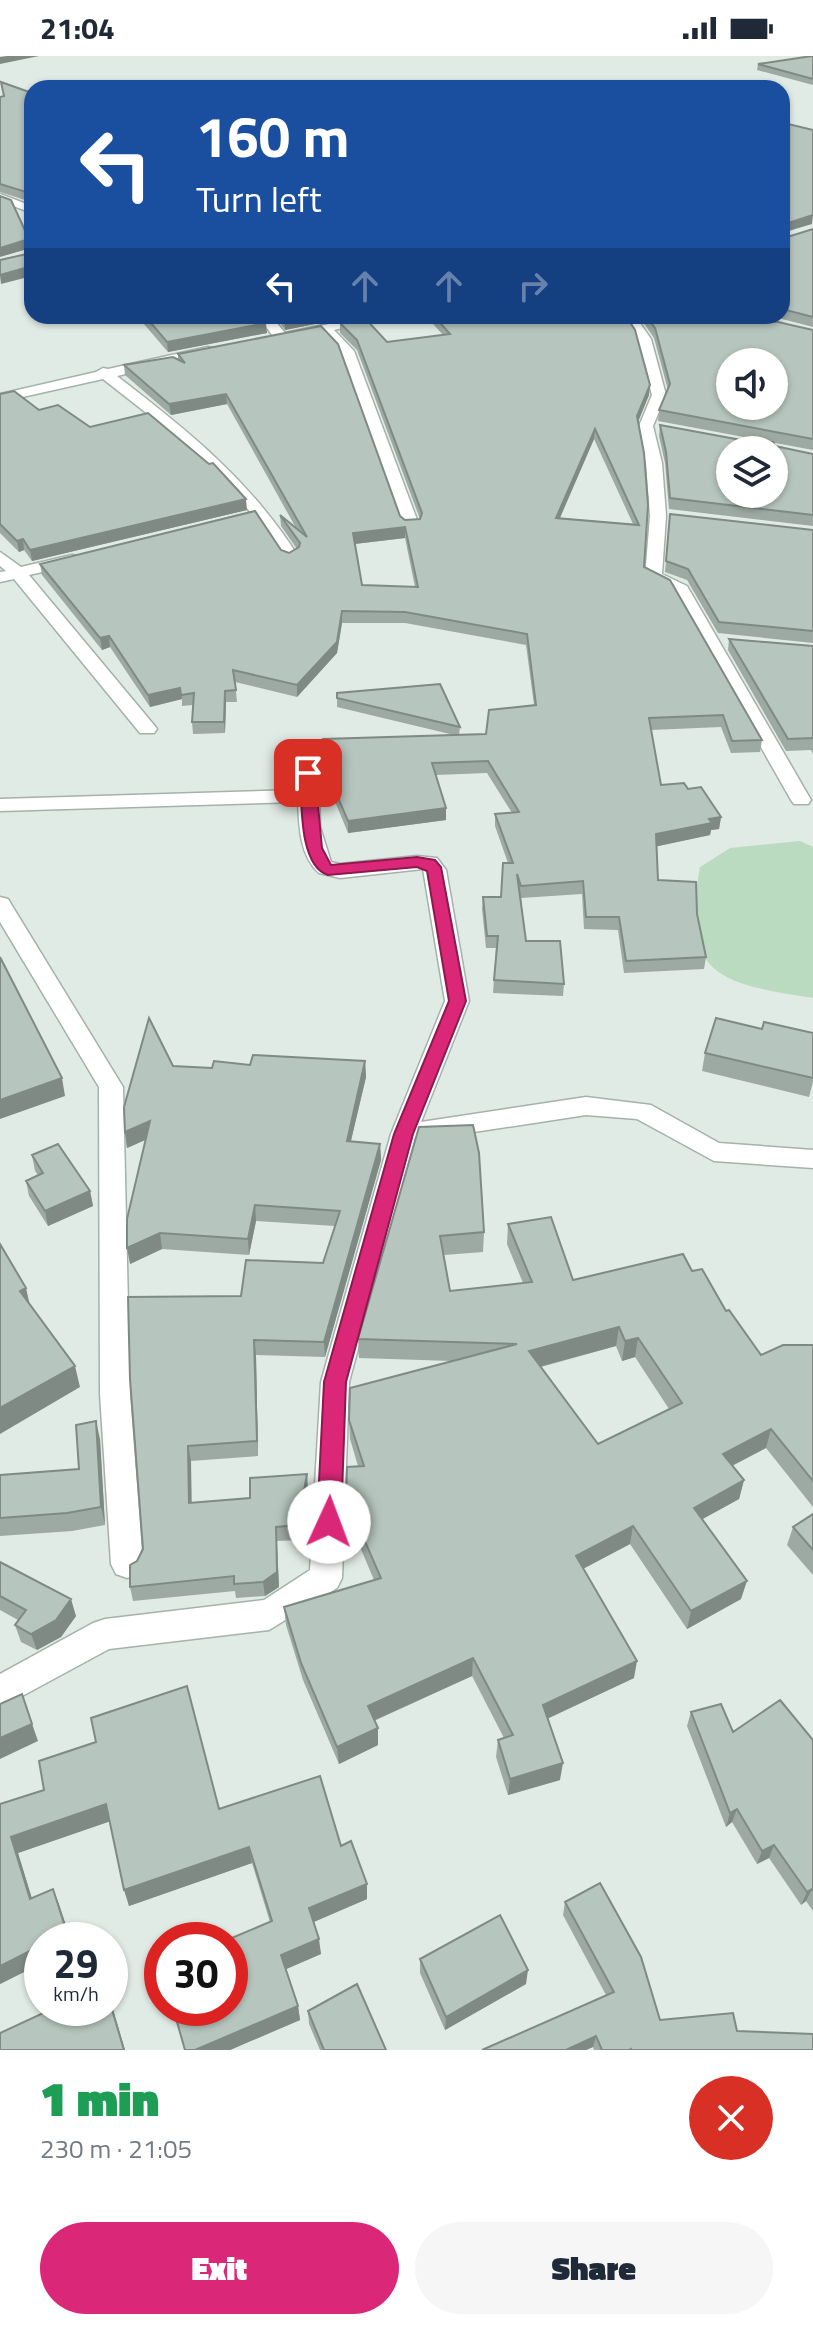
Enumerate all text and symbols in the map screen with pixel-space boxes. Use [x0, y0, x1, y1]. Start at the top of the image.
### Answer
text: 21:04 [40, 5, 115, 51]
text: 160 m [196, 94, 349, 179]
icon: left [64, 112, 168, 216]
text: Turn left [196, 171, 322, 226]
icon: left [259, 264, 303, 308]
icon: ahead [343, 264, 387, 308]
icon: ahead [427, 264, 471, 308]
icon: right [511, 264, 555, 308]
map controls [716, 348, 788, 508]
button: sound [716, 348, 788, 420]
button: layers [716, 436, 788, 508]
pin [274, 739, 342, 807]
icon: arrive [286, 751, 330, 795]
position arrow [287, 1480, 371, 1564]
speed limit sign: 30 [144, 1922, 248, 2026]
text: 29 [54, 1933, 98, 1994]
text: km/h [53, 1978, 99, 2009]
text: 1 min [40, 2062, 159, 2135]
button: close [689, 2076, 773, 2160]
text: 230 m · 21:05 [40, 2129, 192, 2168]
button: Exit [40, 2222, 399, 2314]
button: Share [415, 2222, 773, 2314]

